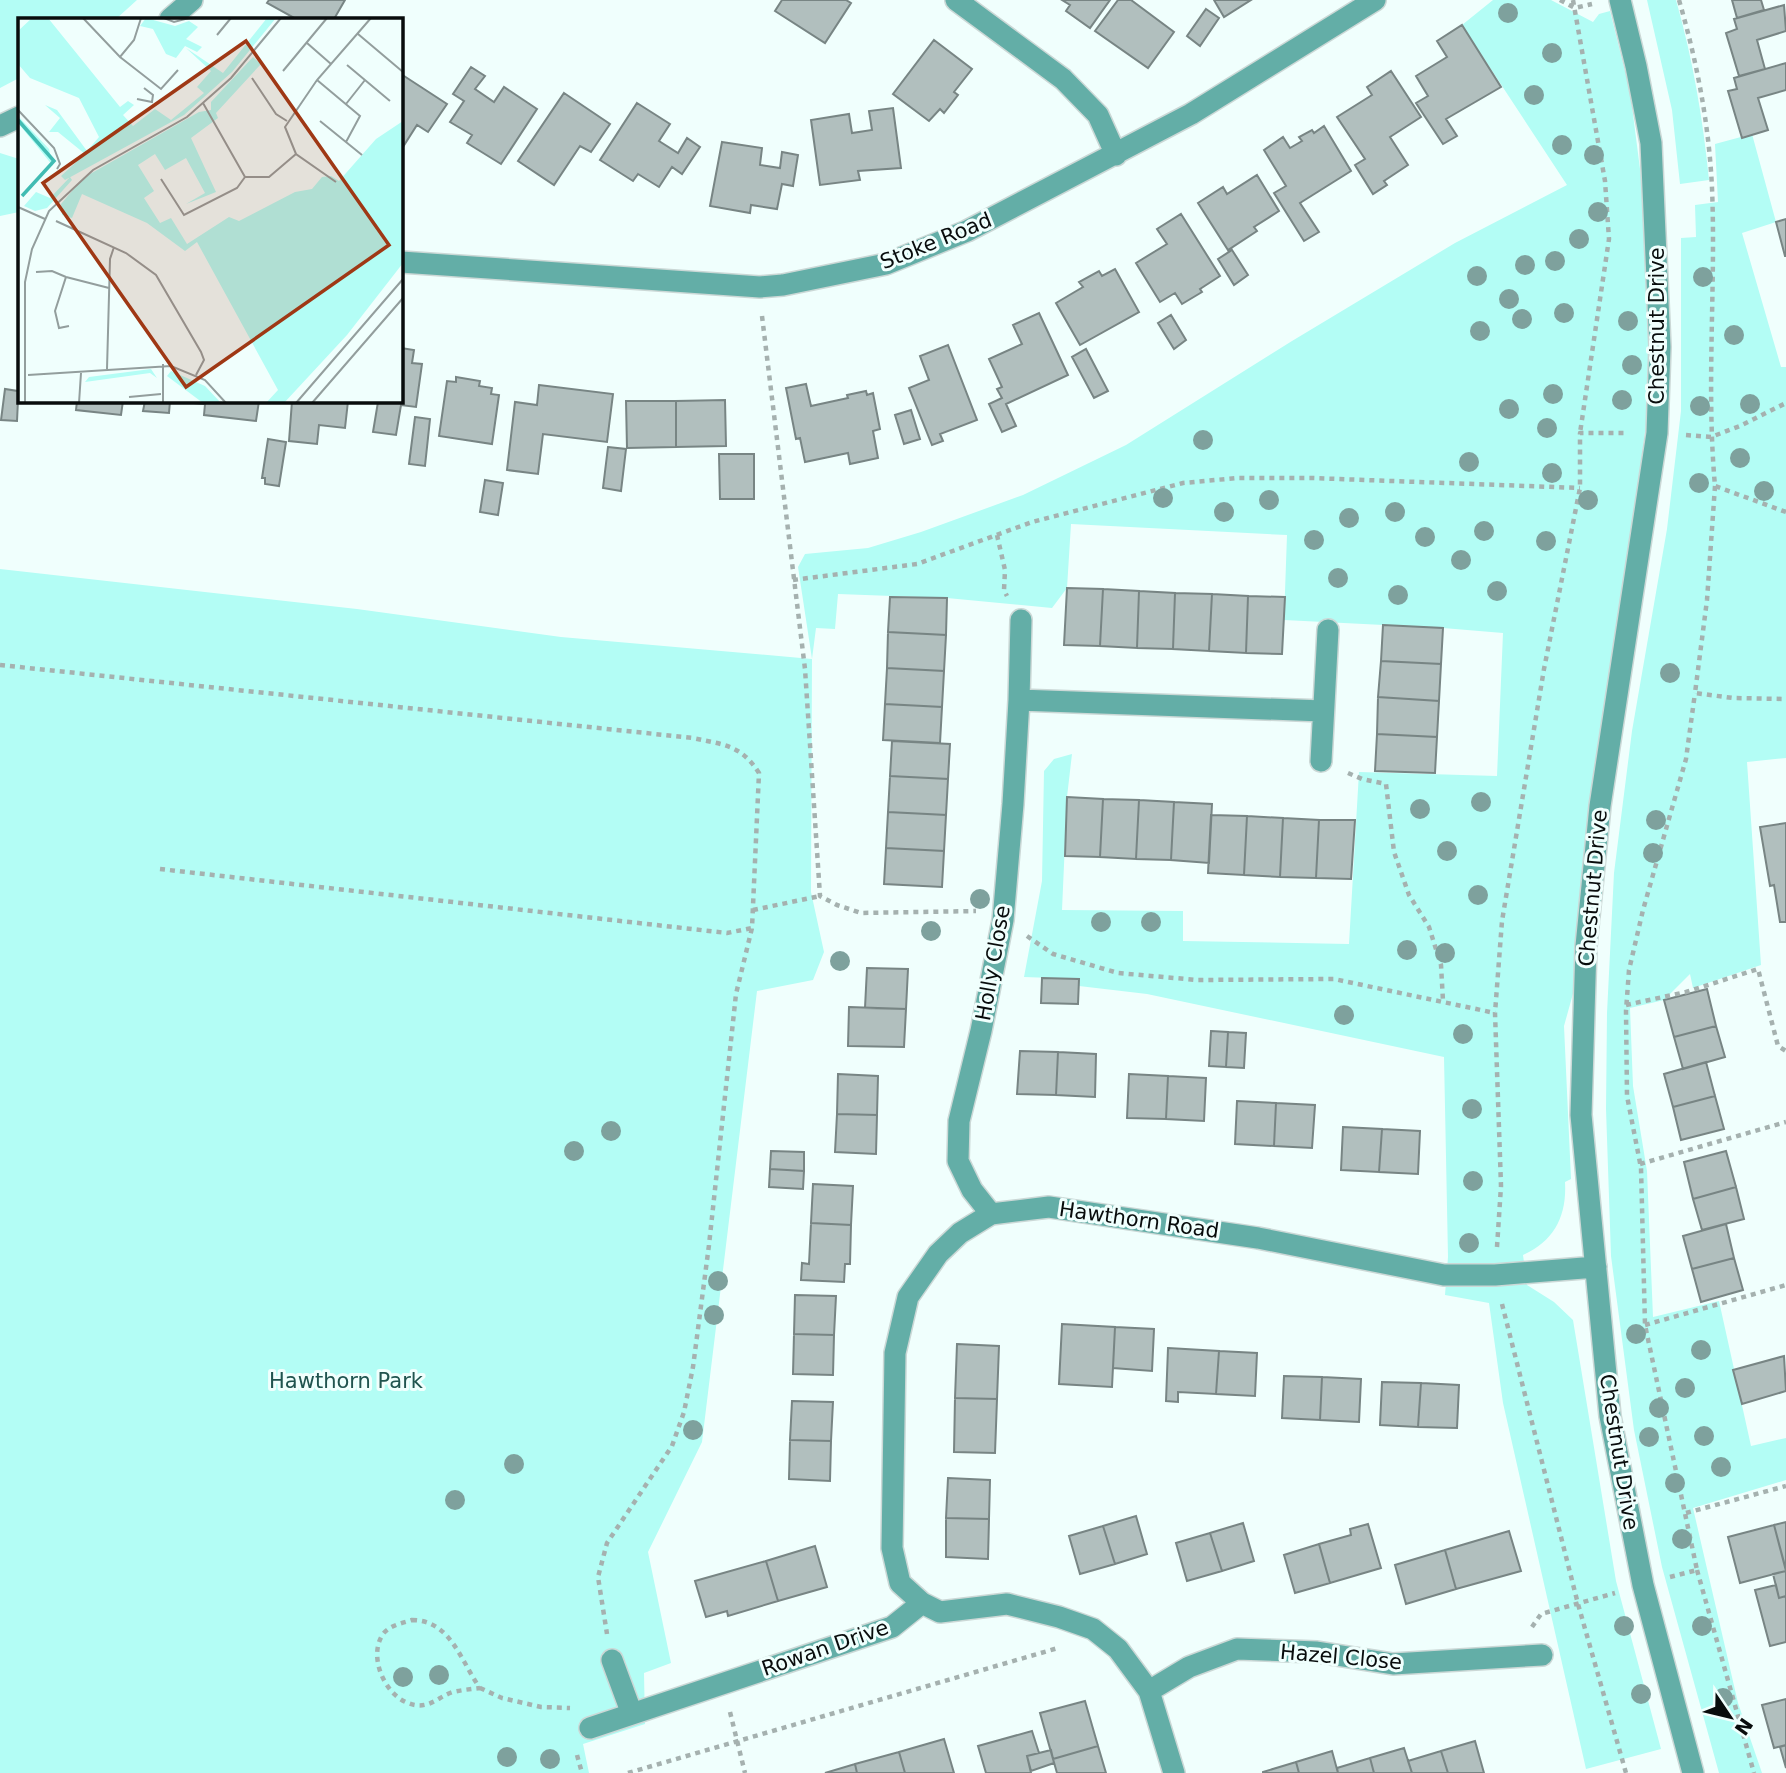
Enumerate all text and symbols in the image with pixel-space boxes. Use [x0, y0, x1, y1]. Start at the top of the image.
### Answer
inset map [18, 18, 402, 402]
street label: Stoke Road [877, 208, 995, 274]
street label: Chestnut Drive [1645, 247, 1669, 405]
street label: Chestnut Drive [1574, 808, 1612, 968]
street label: Holly Close [971, 903, 1015, 1023]
street label: Hawthorn Road [1058, 1197, 1220, 1243]
park label: Hawthorn Park [269, 1369, 424, 1393]
street label: Chestnut Drive [1595, 1372, 1643, 1532]
street label: Rowan Drive [758, 1615, 892, 1681]
street label: Hazel Close [1279, 1640, 1403, 1674]
north arrow [1695, 1682, 1765, 1752]
text: N [1730, 1714, 1757, 1740]

